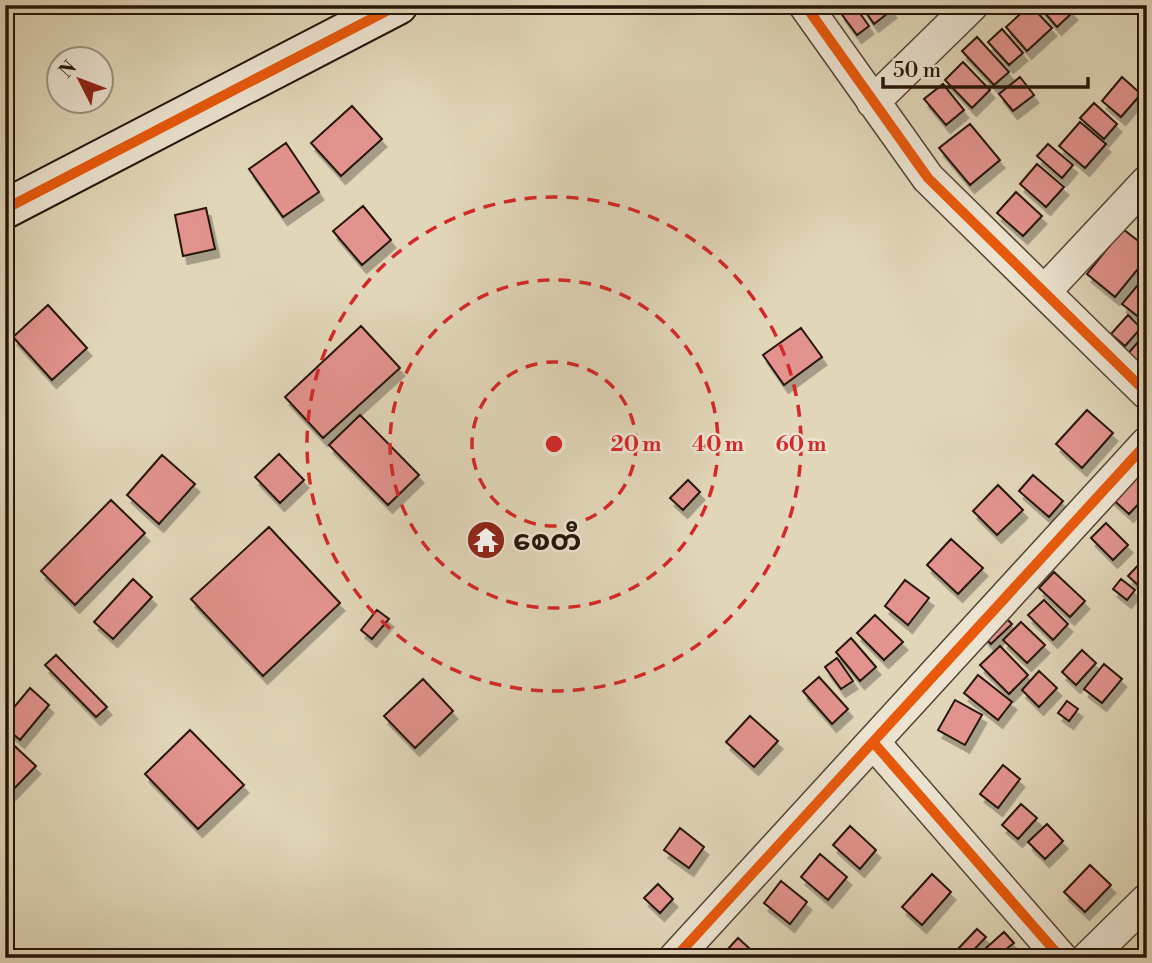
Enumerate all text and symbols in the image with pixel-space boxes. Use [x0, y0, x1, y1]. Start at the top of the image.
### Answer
north arrow [46, 46, 116, 116]
scale bar [883, 46, 1087, 90]
text: N [54, 56, 82, 83]
text: 50 m [893, 58, 941, 84]
centre of rings [542, 432, 566, 456]
text: 20 m [611, 432, 661, 458]
text: 40 m [692, 432, 744, 458]
text: 60 m [776, 432, 826, 458]
temple icon: စေတီ [465, 519, 507, 561]
place label: စေတီ [513, 521, 581, 559]

